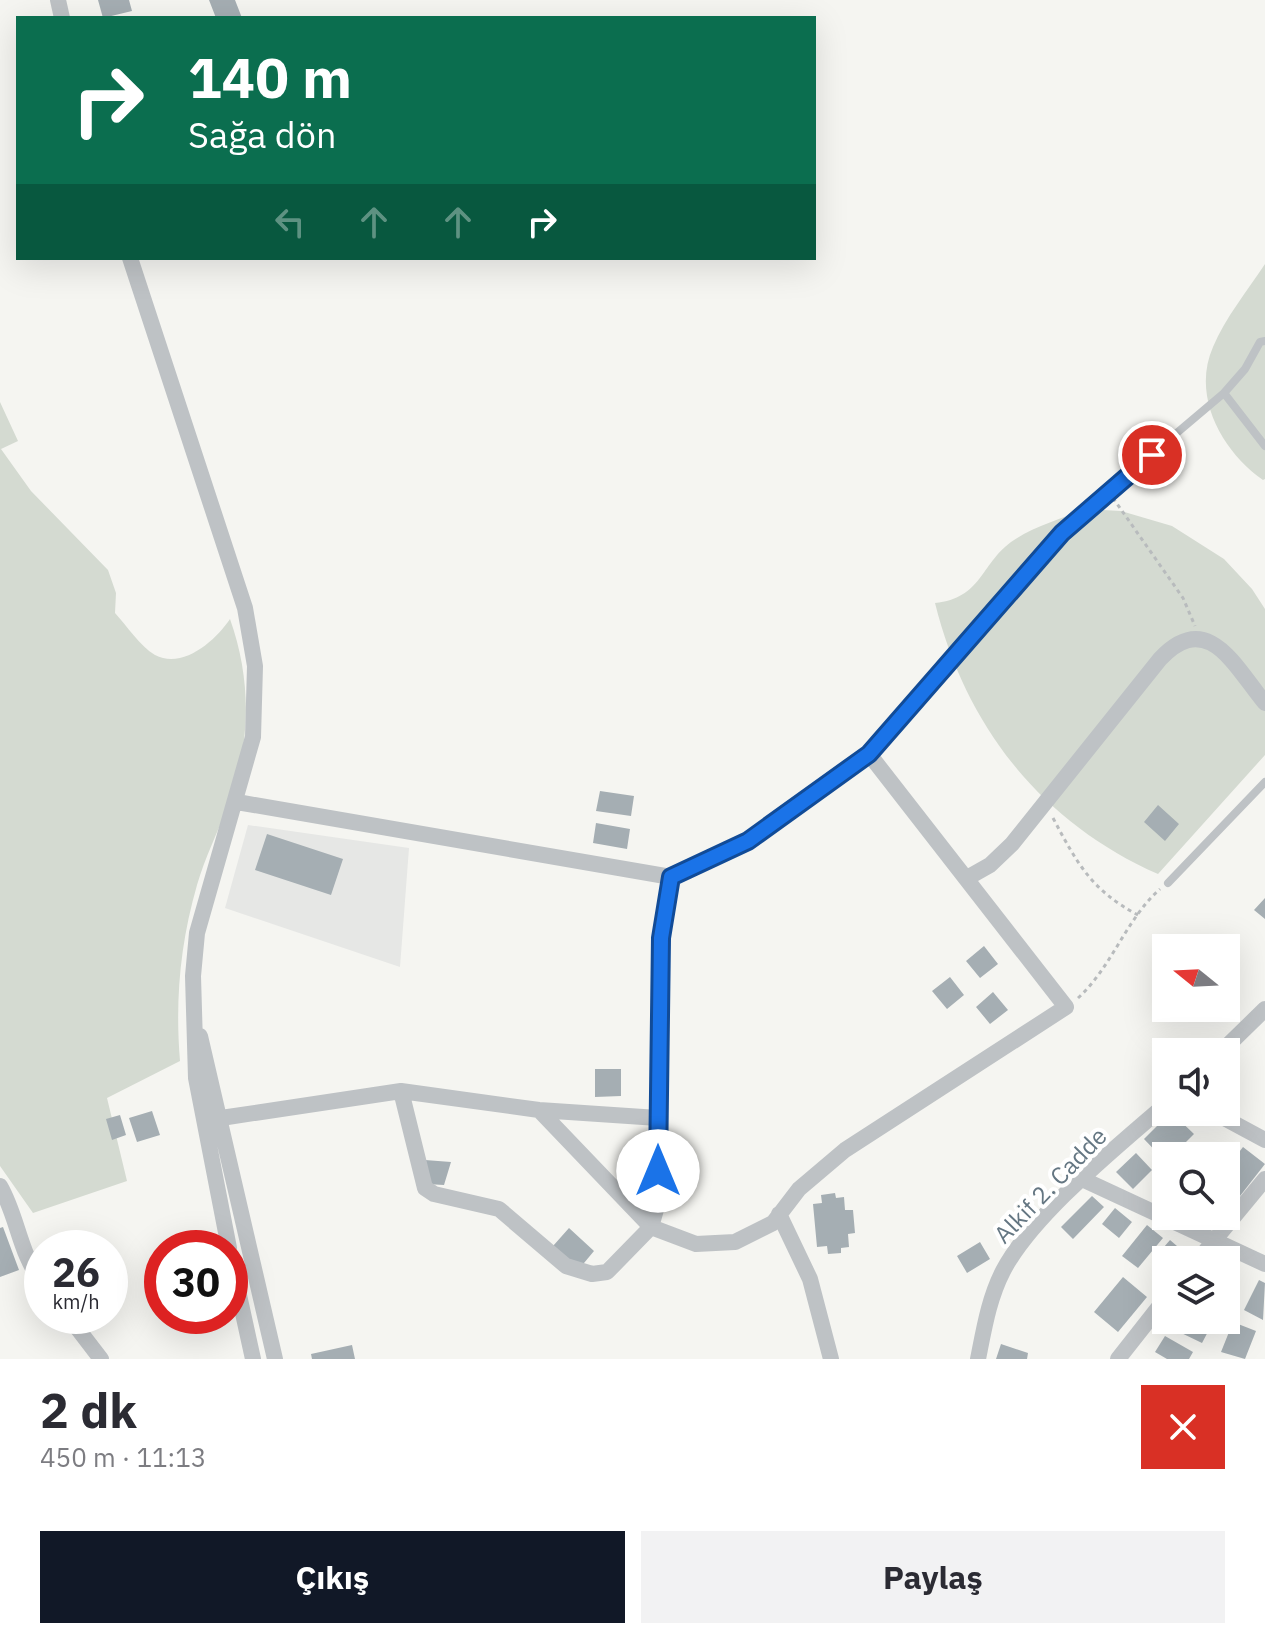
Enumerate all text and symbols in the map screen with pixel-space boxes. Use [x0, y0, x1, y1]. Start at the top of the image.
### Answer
text: 140 m [188, 41, 352, 113]
icon: right [56, 48, 160, 152]
text: Sağa dön [188, 111, 336, 158]
icon: left [268, 200, 312, 244]
icon: ahead [352, 200, 396, 244]
icon: ahead [436, 200, 480, 244]
icon: right [520, 200, 564, 244]
pin [1118, 421, 1186, 489]
icon: arrive [1130, 433, 1174, 477]
north arrow [1152, 934, 1240, 1022]
map controls [1152, 934, 1240, 1334]
button: sound [1152, 1038, 1240, 1126]
street label: Alkif 2. Cadde [987, 1120, 1113, 1250]
position arrow [616, 1129, 700, 1213]
button: search [1152, 1142, 1240, 1230]
speed limit sign: 30 [144, 1230, 248, 1334]
text: 26 [52, 1246, 100, 1298]
button: layers [1152, 1246, 1240, 1334]
text: km/h [52, 1288, 100, 1315]
text: 2 dk [40, 1379, 137, 1441]
button: close [1141, 1385, 1225, 1469]
text: 450 m · 11:13 [40, 1440, 206, 1474]
button: Çıkış [40, 1531, 625, 1623]
button: Paylaş [641, 1531, 1225, 1623]

